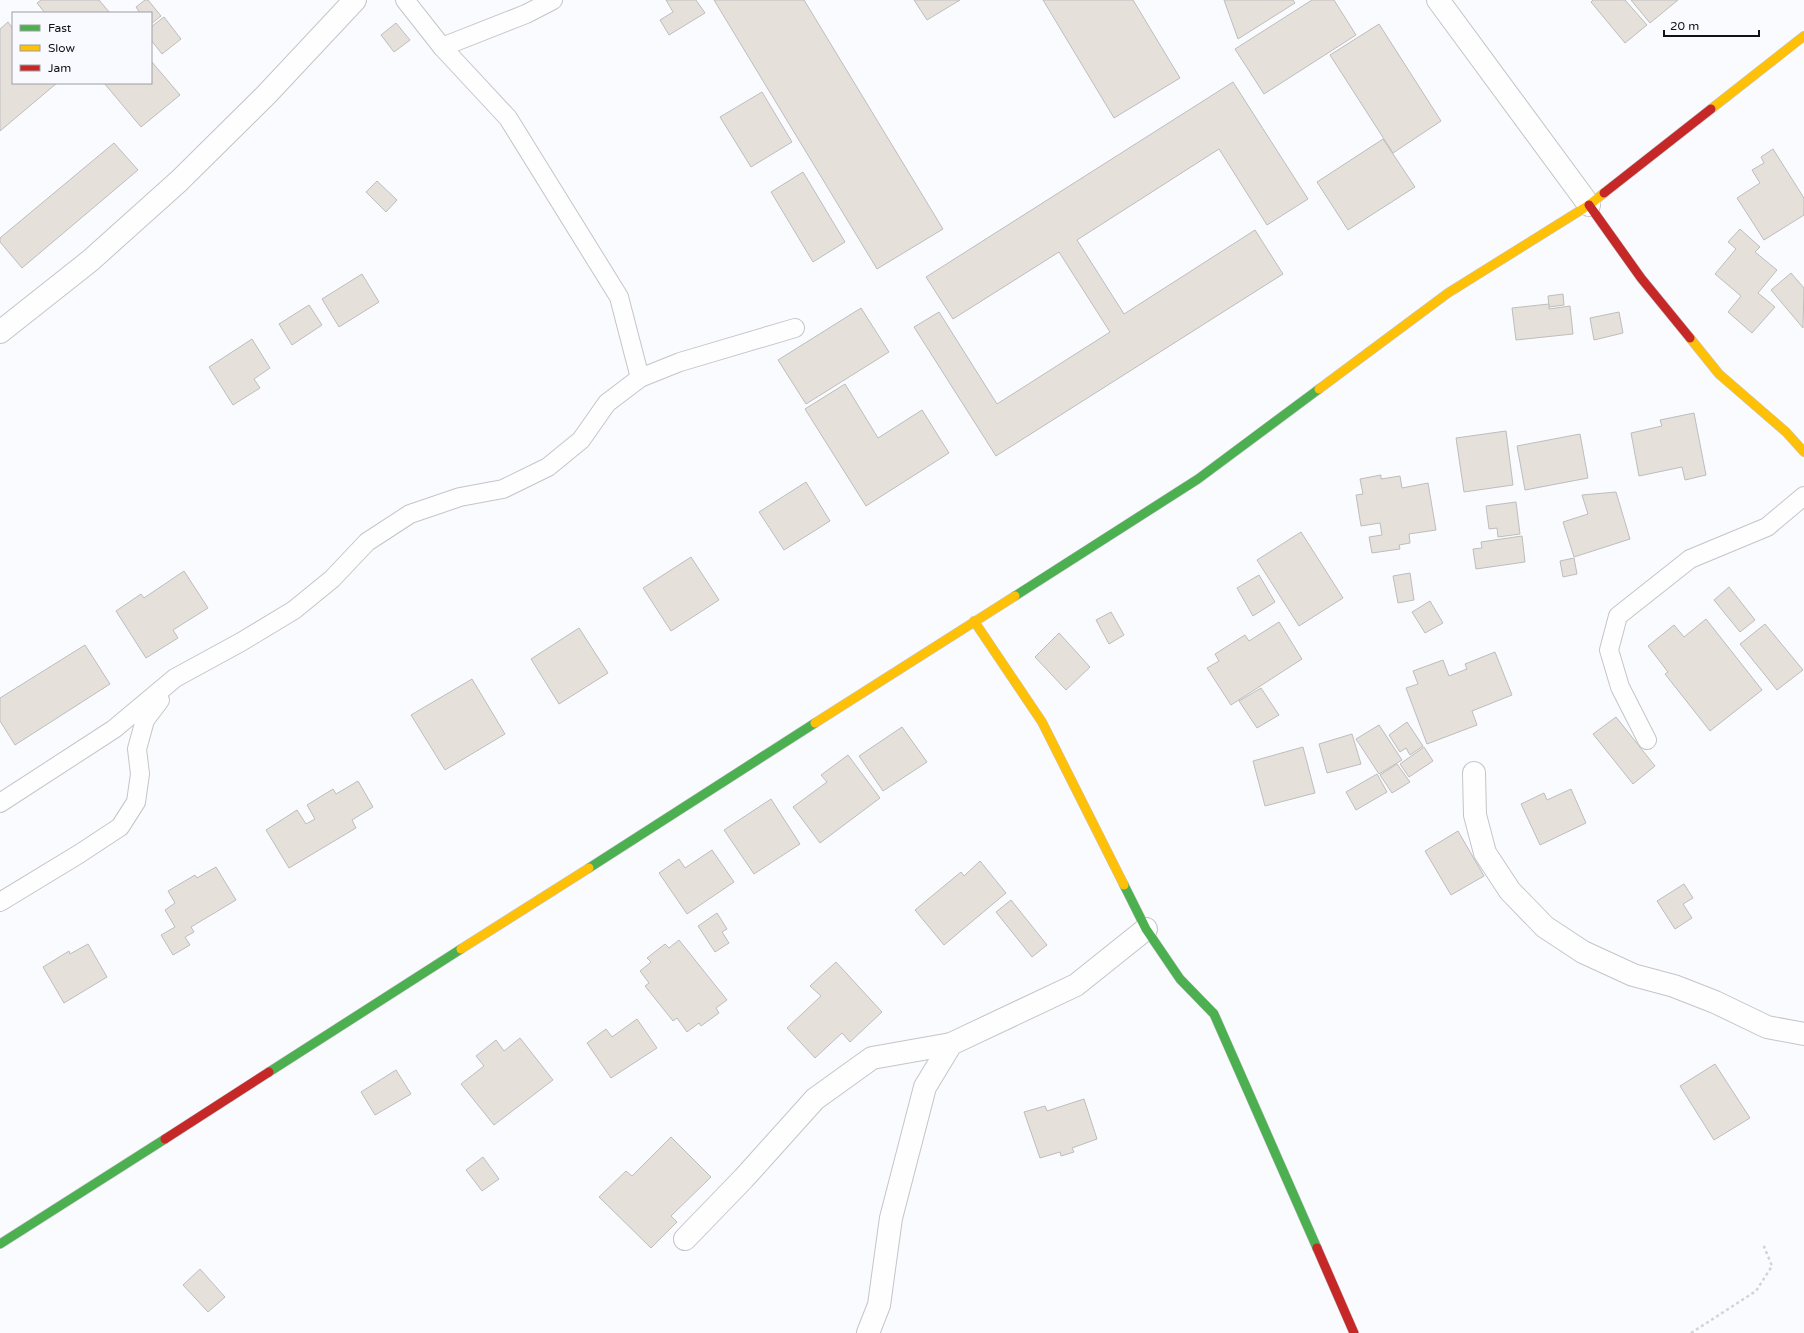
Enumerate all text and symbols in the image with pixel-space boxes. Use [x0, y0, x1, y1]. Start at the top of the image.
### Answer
legend [12, 12, 152, 84]
scale bar [1664, 12, 1759, 38]
text: 20 m [1670, 19, 1699, 33]
text: Fast [48, 21, 72, 35]
text: Slow [48, 41, 75, 55]
text: Jam [48, 61, 71, 75]

